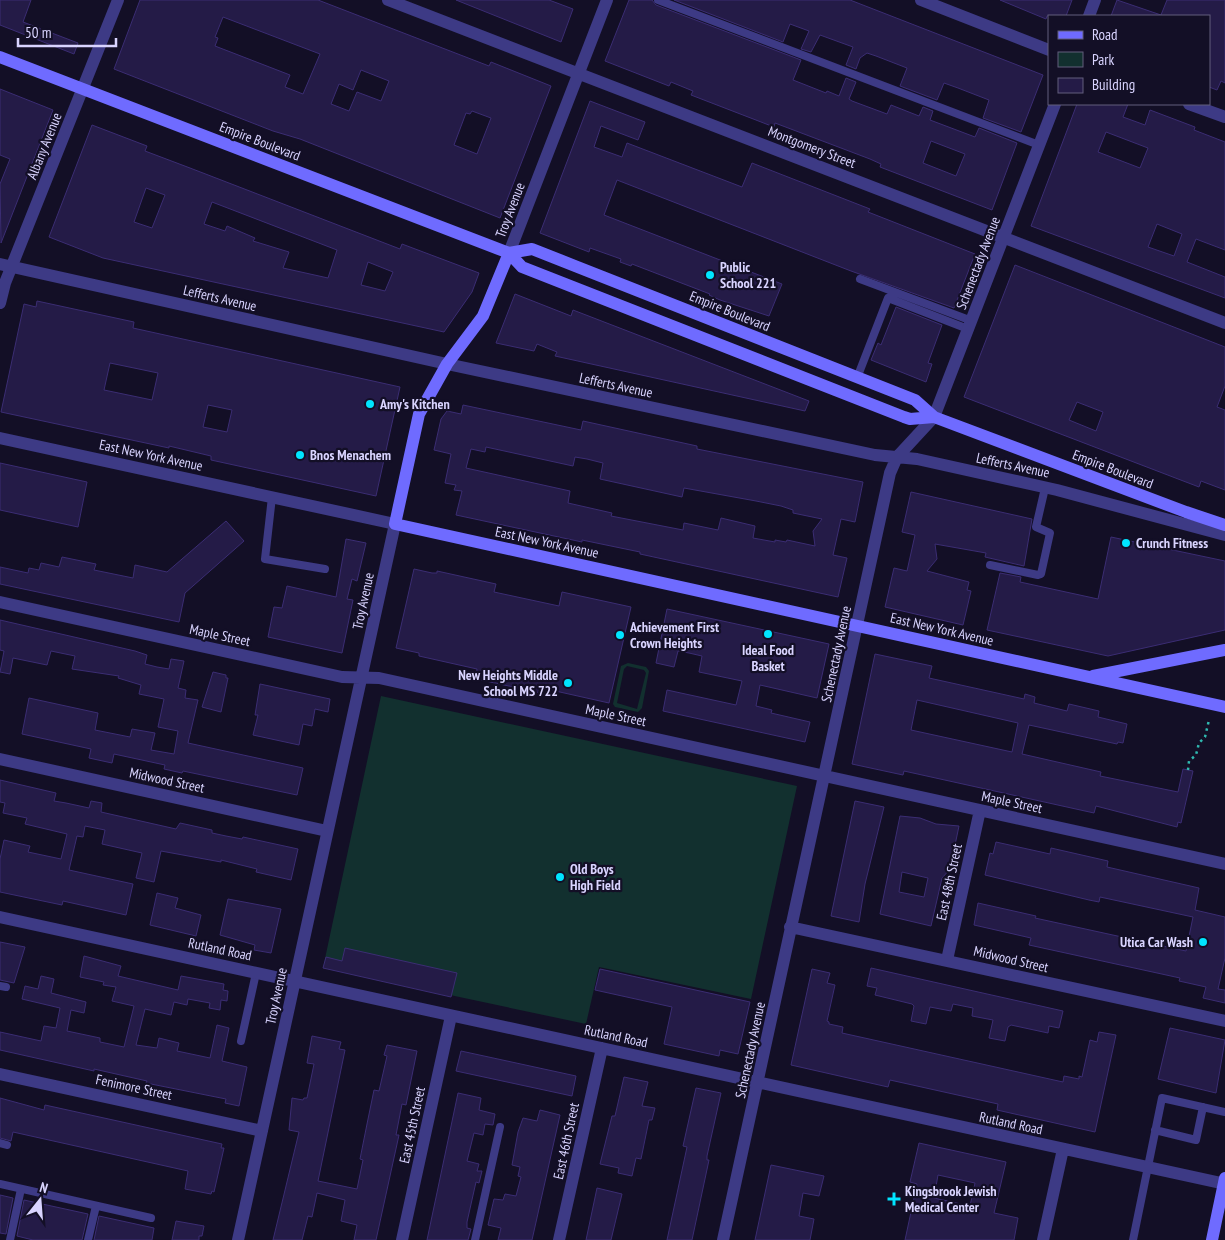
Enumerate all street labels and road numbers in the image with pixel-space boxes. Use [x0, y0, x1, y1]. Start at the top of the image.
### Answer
street label: Albany Avenue [22, 110, 66, 182]
street label: Empire Boulevard [217, 117, 303, 165]
street label: Montgomery Street [766, 122, 859, 172]
street label: Troy Avenue [491, 180, 529, 240]
street label: Schenectady Avenue [952, 214, 1004, 312]
street label: Lefferts Avenue [182, 281, 259, 315]
street label: Empire Boulevard [687, 287, 773, 335]
street label: Lefferts Avenue [578, 368, 655, 402]
street label: East New York Avenue [98, 435, 205, 475]
street label: Empire Boulevard [1070, 445, 1156, 493]
street label: Lefferts Avenue [975, 448, 1052, 482]
street label: East New York Avenue [494, 522, 601, 562]
street label: Troy Avenue [348, 571, 378, 631]
street label: Schenectady Avenue [817, 604, 855, 704]
street label: East New York Avenue [889, 608, 996, 650]
street label: Maple Street [188, 620, 252, 650]
street label: Maple Street [584, 700, 648, 730]
street label: Midwood Street [128, 763, 206, 797]
street label: Maple Street [980, 787, 1044, 817]
street label: East 48th Street [932, 842, 966, 922]
street label: Rutland Road [187, 933, 253, 965]
street label: Midwood Street [972, 942, 1050, 976]
street label: Troy Avenue [261, 966, 291, 1026]
street label: Schenectady Avenue [731, 1000, 769, 1100]
street label: Rutland Road [583, 1020, 649, 1052]
street label: Fenimore Street [94, 1070, 174, 1104]
street label: East 45th Street [395, 1085, 429, 1165]
street label: East 46th Street [549, 1101, 583, 1181]
street label: Rutland Road [978, 1107, 1044, 1139]

